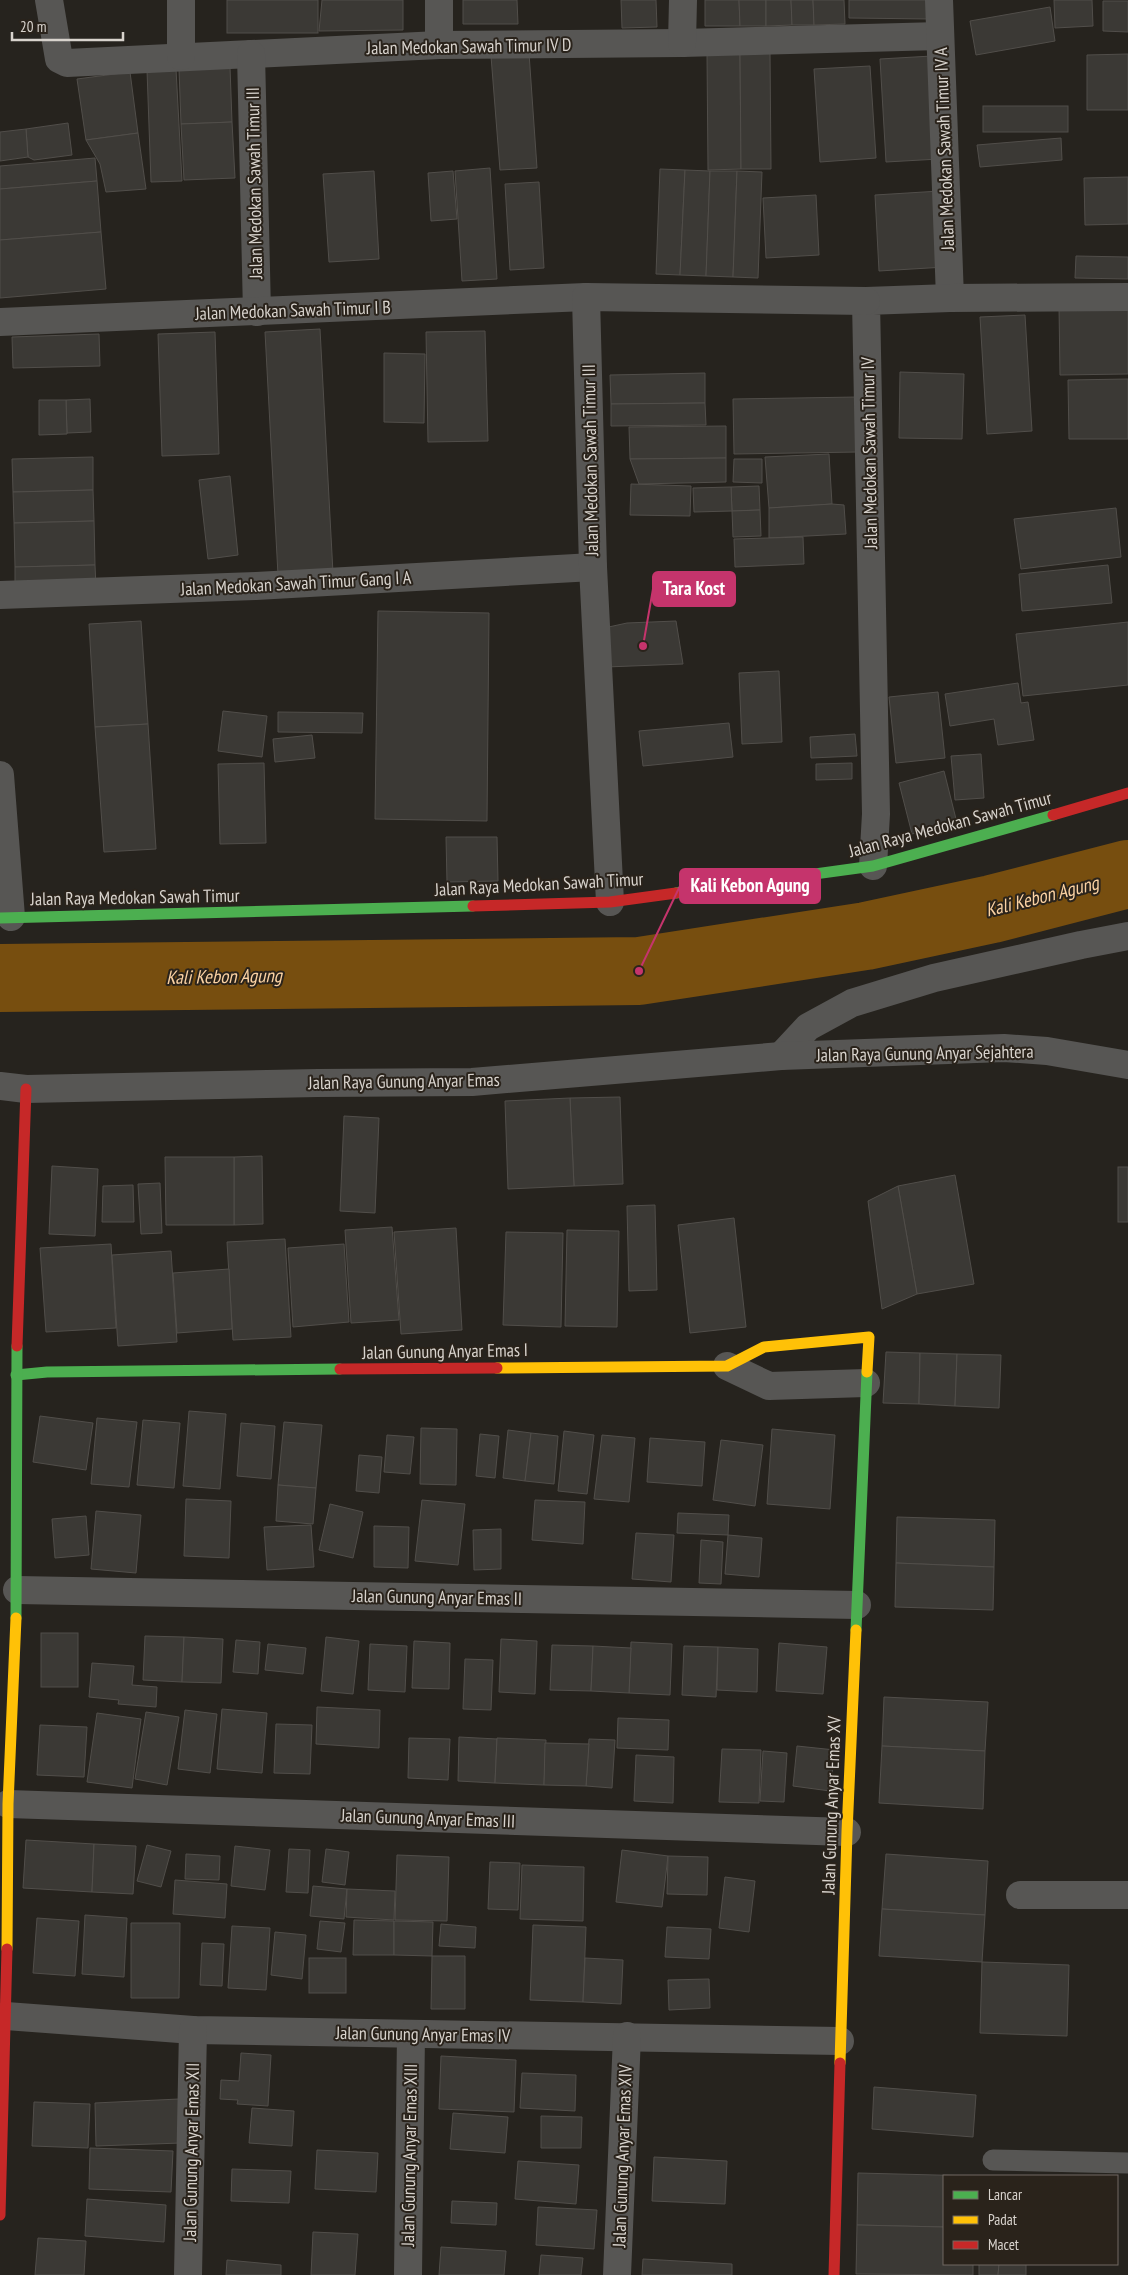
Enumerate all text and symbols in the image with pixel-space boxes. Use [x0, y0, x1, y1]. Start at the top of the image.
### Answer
scale bar [12, 10, 124, 42]
text: 20 m [20, 17, 46, 36]
street label: Jalan Medokan Sawah Timur IV D [366, 33, 571, 59]
street label: Jalan Medokan Sawah Timur IV A [929, 47, 959, 252]
street label: Jalan Medokan Sawah Timur III [241, 87, 267, 280]
street label: Jalan Medokan Sawah Timur I B [194, 295, 391, 325]
street label: Jalan Medokan Sawah Timur IV [856, 356, 882, 550]
street label: Jalan Medokan Sawah Timur III [577, 364, 603, 557]
street label: Jalan Medokan Sawah Timur Gang I A [179, 565, 412, 601]
callout: Tara Kost [653, 572, 735, 606]
text: Tara Kost [663, 576, 726, 600]
street label: Jalan Raya Medokan Sawah Timur [845, 786, 1054, 862]
street label: Jalan Raya Medokan Sawah Timur [433, 867, 644, 901]
callout: Kali Kebon Agung [680, 869, 820, 903]
water label: Kali Kebon Agung [983, 870, 1103, 922]
text: Kali Kebon Agung [690, 873, 810, 897]
street label: Jalan Raya Medokan Sawah Timur [29, 884, 240, 910]
water label: Kali Kebon Agung [166, 963, 284, 989]
street label: Jalan Raya Gunung Anyar Sejahtera [815, 1040, 1034, 1066]
street label: Jalan Raya Gunung Anyar Emas [307, 1068, 500, 1094]
street label: Jalan Gunung Anyar Emas I [361, 1338, 528, 1364]
street label: Jalan Gunung Anyar Emas II [351, 1584, 522, 1610]
street label: Jalan Gunung Anyar Emas XV [816, 1715, 846, 1896]
street label: Jalan Gunung Anyar Emas III [340, 1803, 515, 1833]
street label: Jalan Gunung Anyar Emas IV [335, 2021, 511, 2047]
street label: Jalan Gunung Anyar Emas XII [178, 2062, 204, 2243]
street label: Jalan Gunung Anyar Emas XIII [396, 2063, 422, 2248]
street label: Jalan Gunung Anyar Emas XIV [607, 2064, 637, 2249]
legend [943, 2175, 1118, 2265]
text: Lancar [988, 2185, 1023, 2204]
text: Padat [988, 2210, 1017, 2229]
text: Macet [988, 2235, 1019, 2254]

